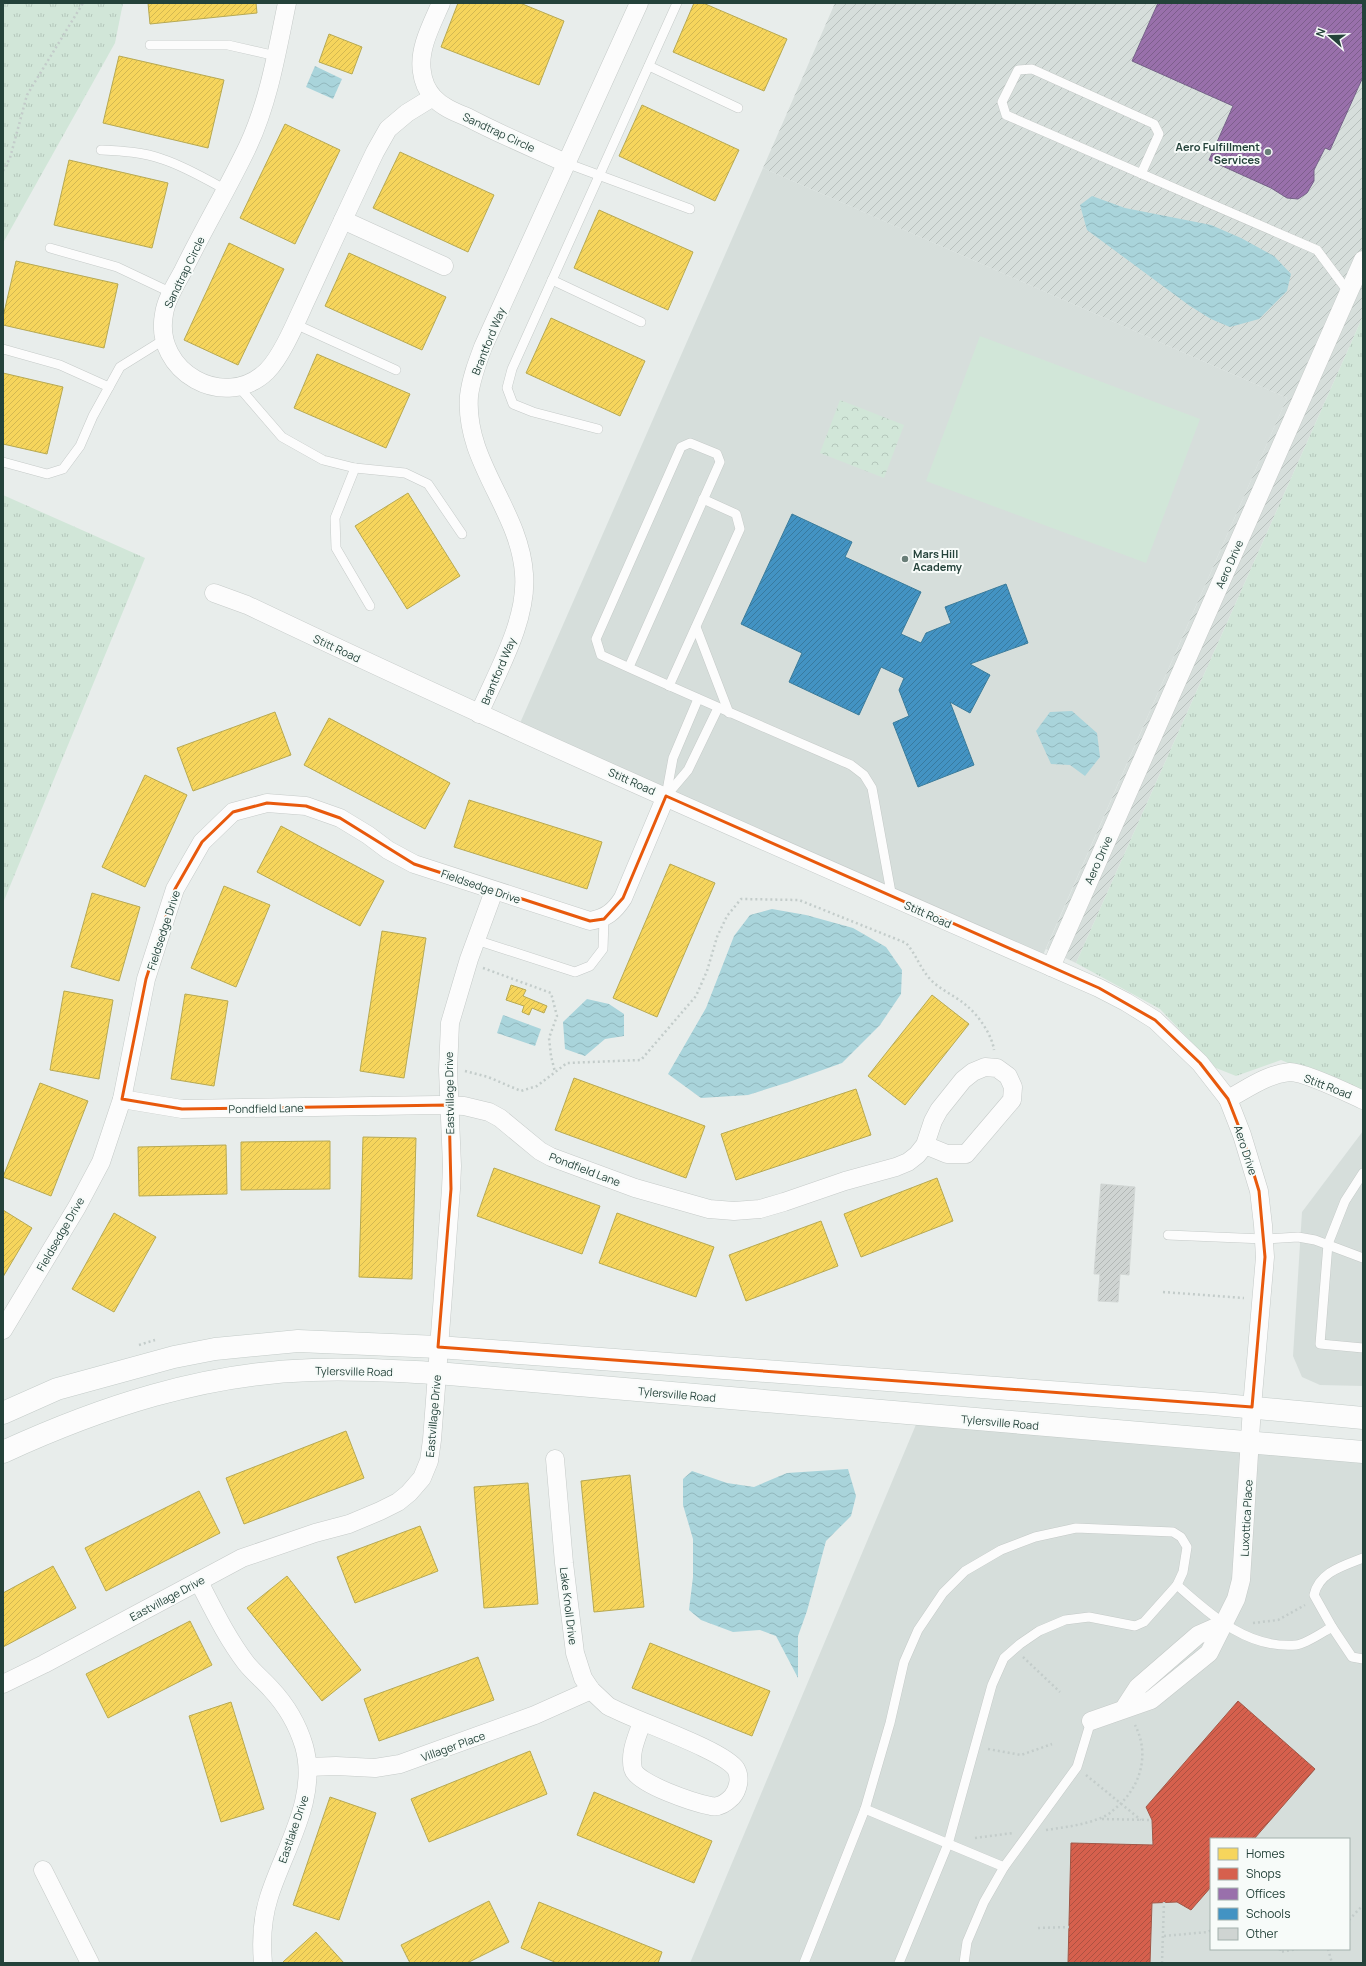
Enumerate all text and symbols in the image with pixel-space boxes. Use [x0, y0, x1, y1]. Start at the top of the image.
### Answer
north arrow [1310, 16, 1350, 56]
text: N [1312, 26, 1329, 39]
street label: Sandtrap Circle [460, 109, 538, 156]
place label: Aero Fulfillment Services [1176, 139, 1260, 167]
marker: Aero Fulfillment Services [1263, 147, 1273, 157]
street label: Sandtrap Circle [160, 233, 208, 310]
street label: Brantford Way [468, 305, 508, 377]
street label: Aero Drive [1212, 537, 1247, 591]
place label: Mars Hill Academy [913, 546, 963, 574]
marker: Mars Hill Academy [900, 554, 910, 564]
street label: Stitt Road [311, 631, 363, 665]
street label: Brantford Way [477, 635, 519, 707]
street label: Stitt Road [606, 764, 658, 798]
street label: Aero Drive [1081, 833, 1116, 887]
street label: Fieldsedge Drive [439, 865, 523, 907]
street label: Fieldsedge Drive [143, 888, 183, 972]
street label: Stitt Road [902, 897, 954, 931]
street label: Eastvillage Drive [441, 1051, 457, 1135]
street label: Stitt Road [1302, 1070, 1354, 1102]
street label: Pondfield Lane [228, 1100, 304, 1116]
street label: Aero Drive [1231, 1123, 1261, 1177]
street label: Pondfield Lane [547, 1149, 623, 1190]
street label: Fieldsedge Drive [33, 1194, 88, 1274]
street label: Tylersville Road [315, 1363, 393, 1379]
street label: Eastvillage Drive [422, 1374, 444, 1458]
street label: Tylersville Road [638, 1383, 716, 1405]
street label: Tylersville Road [961, 1411, 1039, 1433]
street label: Luxottica Place [1236, 1479, 1256, 1557]
street label: Lake Knoll Drive [557, 1566, 581, 1646]
street label: Eastvillage Drive [127, 1572, 208, 1624]
street label: Villager Place [419, 1727, 488, 1765]
street label: Eastlake Drive [274, 1792, 312, 1865]
legend [1210, 1838, 1350, 1950]
text: Homes [1246, 1845, 1285, 1862]
text: Shops [1246, 1865, 1281, 1882]
text: Offices [1246, 1885, 1285, 1902]
text: Schools [1246, 1905, 1290, 1922]
text: Other [1246, 1925, 1279, 1942]

